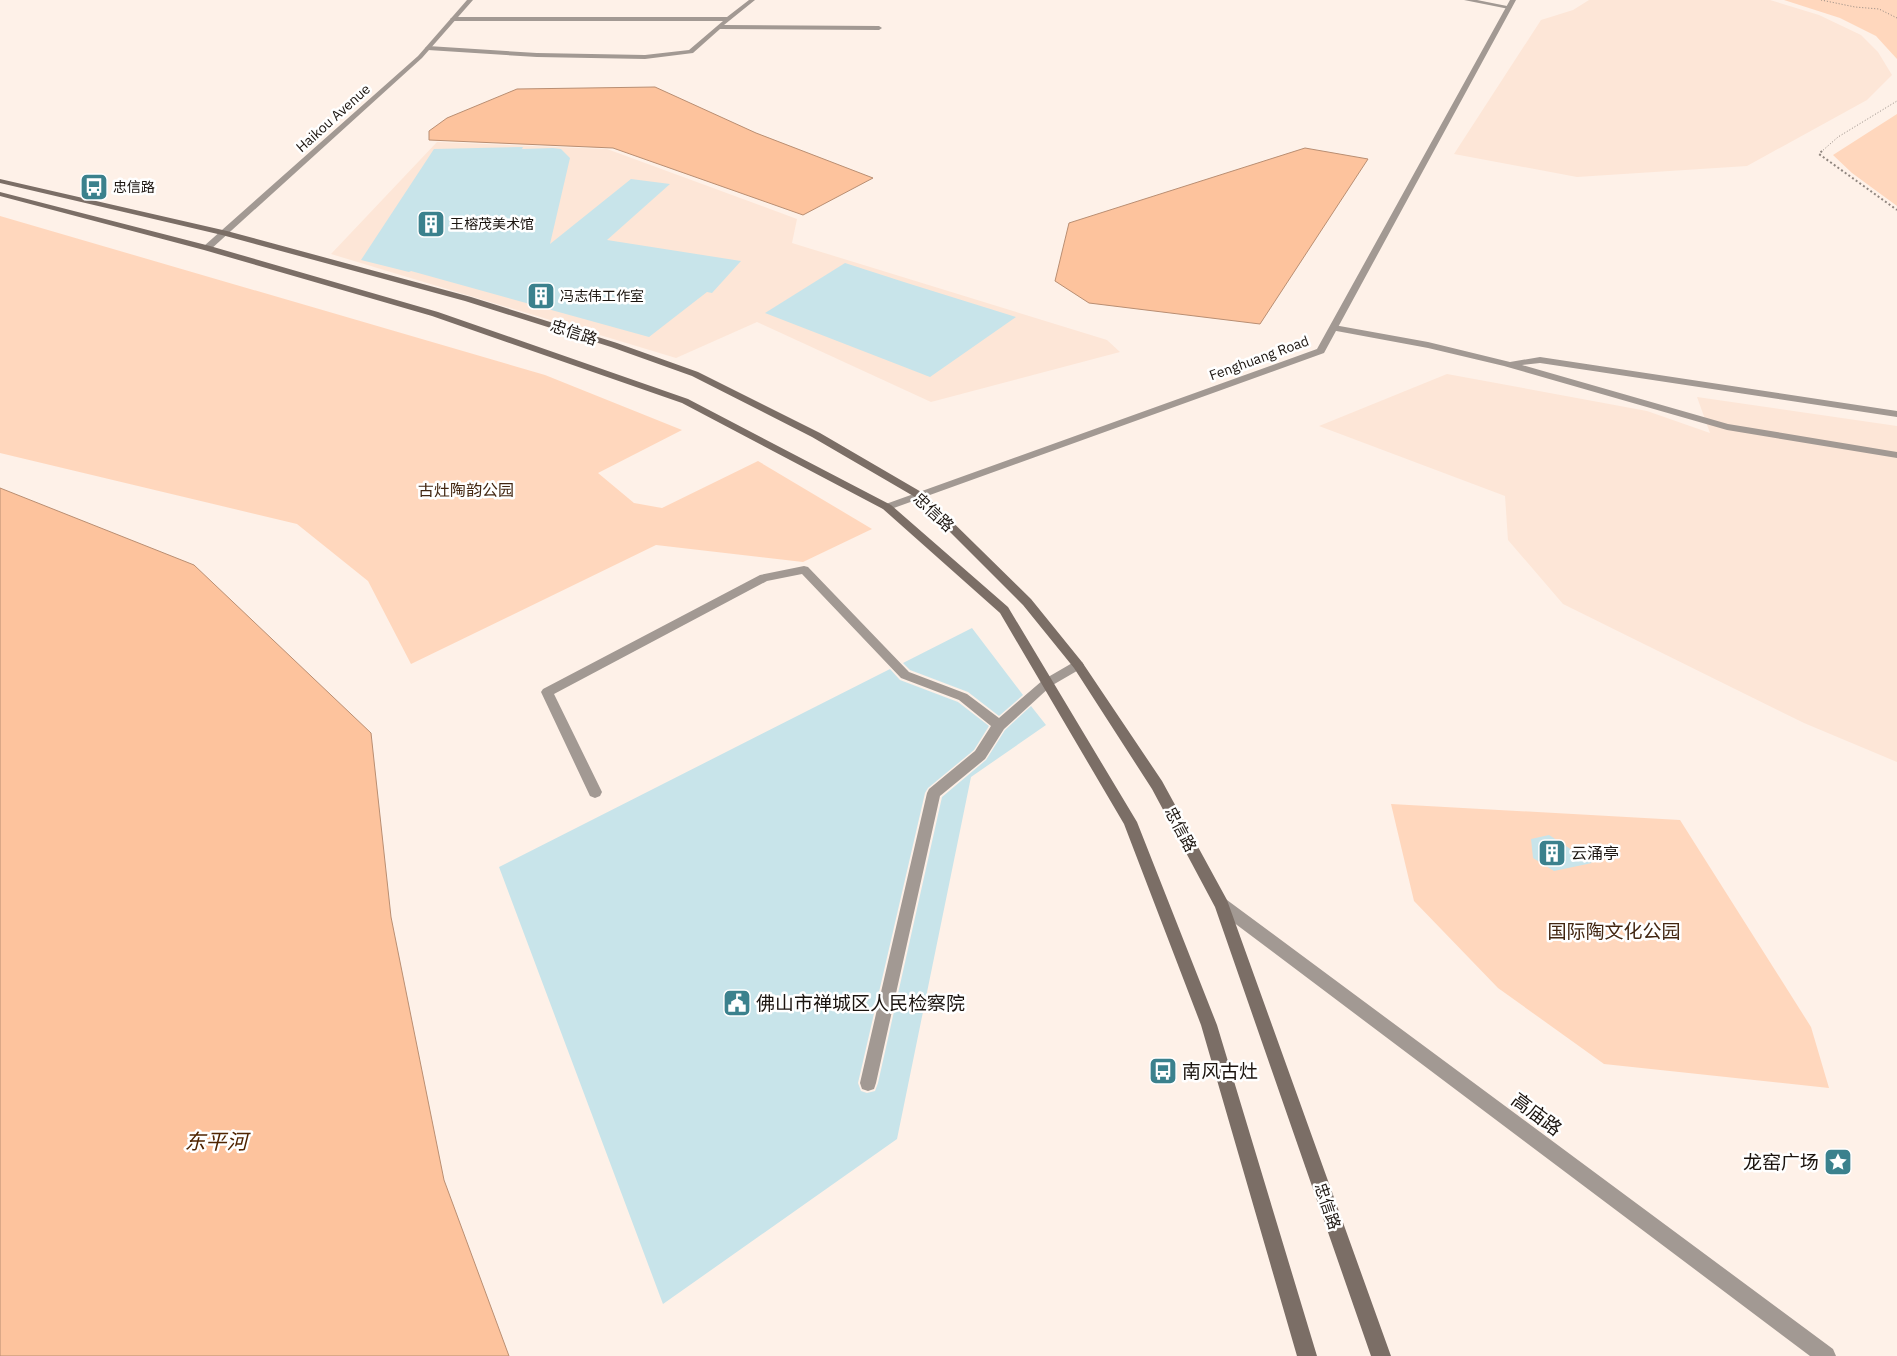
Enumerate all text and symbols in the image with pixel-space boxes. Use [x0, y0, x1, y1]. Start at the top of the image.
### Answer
street label: Haikou Avenue [292, 80, 374, 156]
bus stop icon: 忠信路 [79, 172, 109, 202]
place label: 忠信路 [113, 178, 155, 196]
building icon: 王榕茂美术馆 [416, 209, 446, 239]
place label: 王榕茂美术馆 [450, 215, 534, 233]
building icon: 冯志伟工作室 [526, 281, 556, 311]
place label: 冯志伟工作室 [560, 287, 644, 305]
street label: 忠信路 [548, 315, 600, 349]
street label: Fenghuang Road [1207, 332, 1311, 384]
park label: 古灶陶韵公园 [418, 480, 514, 500]
street label: 忠信路 [910, 488, 958, 536]
street label: 忠信路 [1161, 803, 1201, 855]
building icon: 云涌亭 [1537, 838, 1567, 868]
place label: 云涌亭 [1571, 843, 1619, 863]
park label: 国际陶文化公园 [1547, 919, 1681, 943]
public building icon: 佛山市禅城区人民检察院 [722, 988, 752, 1018]
place label: 佛山市禅城区人民检察院 [756, 991, 965, 1015]
bus stop icon: 南风古灶 [1148, 1056, 1178, 1086]
place label: 南风古灶 [1182, 1059, 1258, 1083]
street label: 高庙路 [1507, 1087, 1567, 1141]
water label: 东平河 [185, 1127, 251, 1155]
place icon: 龙窑广场 [1823, 1147, 1853, 1177]
place label: 龙窑广场 [1743, 1150, 1819, 1174]
street label: 忠信路 [1311, 1180, 1345, 1232]

